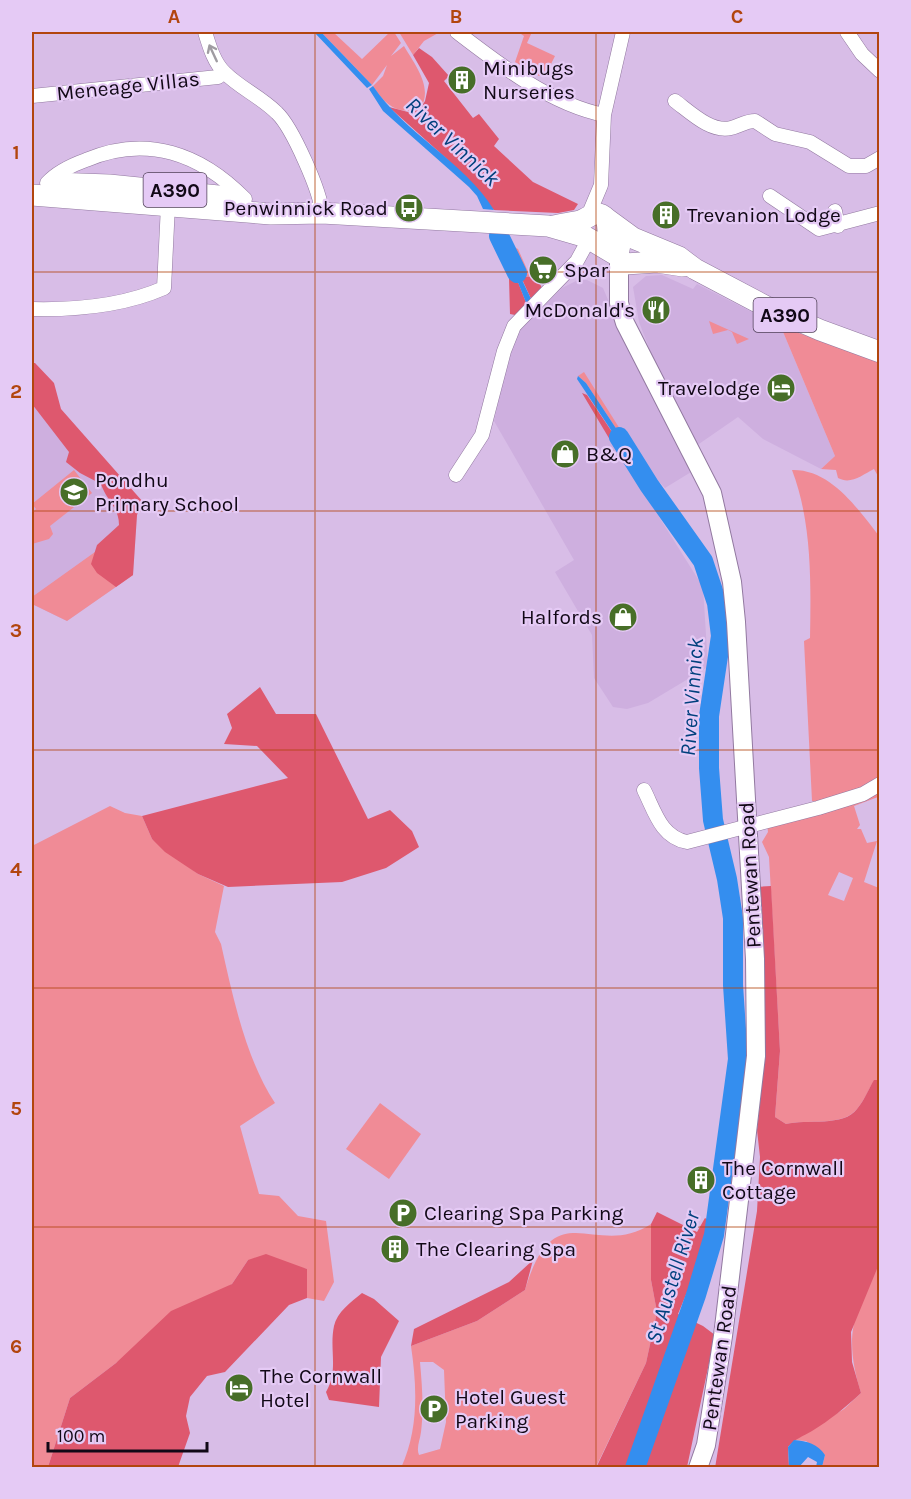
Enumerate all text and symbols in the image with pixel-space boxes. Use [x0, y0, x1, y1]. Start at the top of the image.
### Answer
text: A [168, 5, 181, 28]
text: B [450, 5, 462, 28]
text: C [731, 5, 743, 28]
one-way arrow [207, 44, 219, 62]
place label: Minibugs Nurseries [483, 56, 575, 104]
building icon: Minibugs Nurseries [446, 64, 478, 96]
street label: Meneage Villas [55, 67, 201, 105]
water label: River Vinnick [400, 92, 505, 192]
text: 1 [12, 141, 20, 164]
road number: A390 [144, 173, 207, 207]
bus stop icon: Penwinnick Road [393, 192, 425, 224]
place label: Penwinnick Road [224, 196, 388, 220]
building icon: Trevanion Lodge [650, 199, 682, 231]
place label: Trevanion Lodge [687, 203, 841, 227]
supermarket icon: Spar [527, 254, 559, 286]
place label: Spar [564, 258, 609, 282]
restaurant icon: McDonald's [640, 294, 672, 326]
place label: McDonald's [525, 298, 635, 322]
road number: A390 [754, 298, 816, 332]
hotel icon: Travelodge [765, 372, 797, 404]
place label: Travelodge [658, 376, 760, 400]
text: 2 [10, 380, 22, 403]
shop icon: B&Q [549, 438, 581, 470]
place label: B&Q [586, 442, 632, 466]
place label: Pondhu Primary School [95, 468, 239, 516]
school or university icon: Pondhu Primary School [58, 476, 90, 508]
shop icon: Halfords [607, 601, 639, 633]
place label: Halfords [521, 605, 602, 629]
text: 3 [10, 619, 22, 642]
water label: River Vinnick [675, 636, 709, 757]
street label: Pentewan Road [734, 801, 766, 949]
text: 4 [10, 858, 22, 881]
text: 5 [10, 1097, 22, 1120]
place label: The Cornwall Cottage [722, 1156, 844, 1204]
building icon: The Cornwall Cottage [685, 1164, 717, 1196]
parking icon: Clearing Spa Parking [387, 1197, 419, 1229]
place label: Clearing Spa Parking [424, 1201, 624, 1225]
water label: St Austell River [640, 1207, 706, 1347]
building icon: The Clearing Spa [379, 1233, 411, 1265]
place label: The Clearing Spa [416, 1237, 576, 1261]
street label: Pentewan Road [697, 1284, 741, 1432]
text: 6 [10, 1335, 22, 1358]
place label: The Cornwall Hotel [260, 1364, 382, 1412]
hotel icon: The Cornwall Hotel [223, 1372, 255, 1404]
place label: Hotel Guest Parking [455, 1385, 566, 1433]
parking icon: Hotel Guest Parking [418, 1393, 450, 1425]
scale bar [48, 1415, 207, 1453]
text: 100 m [57, 1425, 105, 1447]

